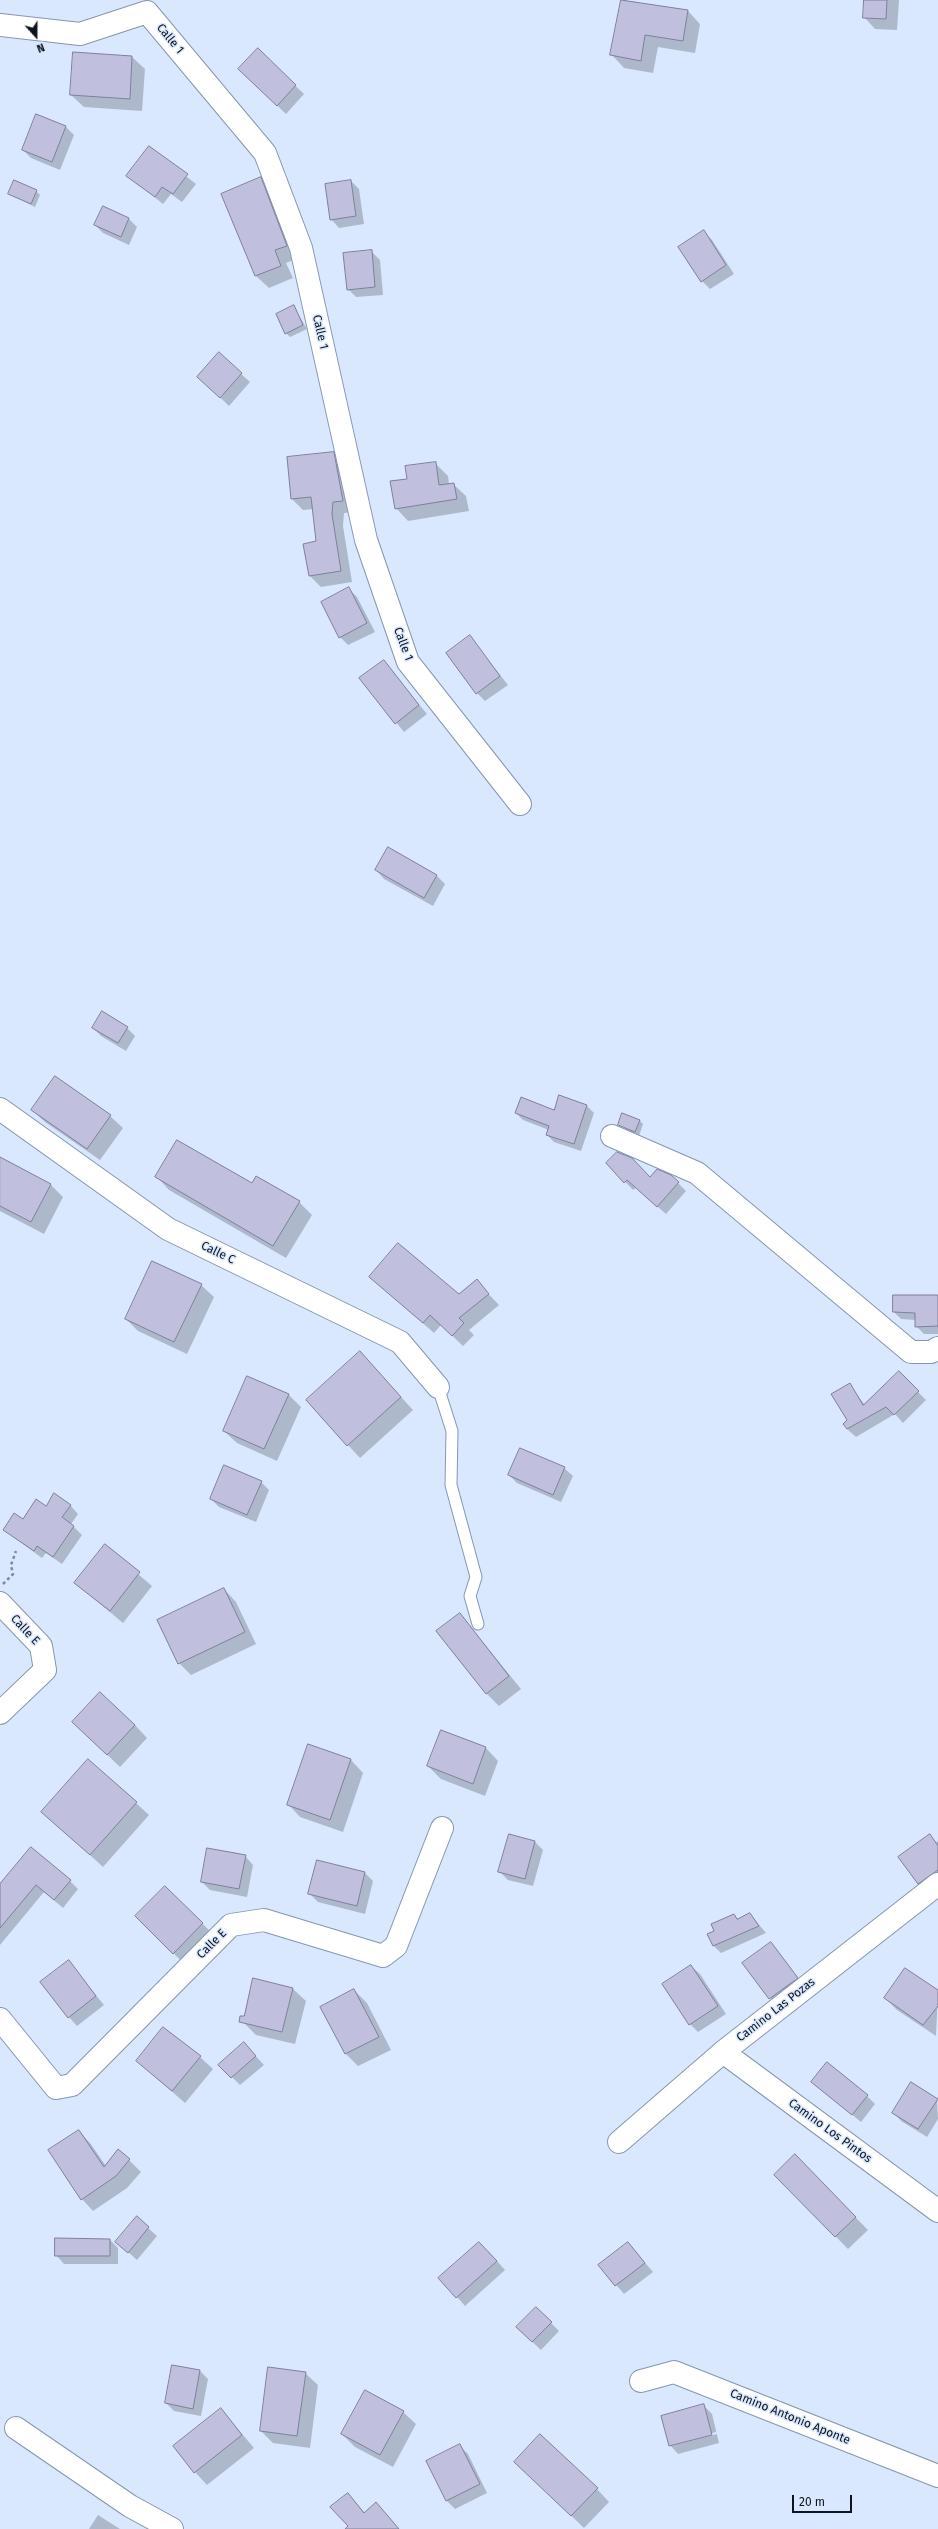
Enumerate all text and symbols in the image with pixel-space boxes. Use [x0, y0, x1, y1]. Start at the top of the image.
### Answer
north arrow [16, 16, 56, 56]
street label: Calle 1 [153, 21, 187, 57]
text: N [35, 40, 46, 55]
street label: Calle 1 [309, 313, 331, 351]
street label: Calle 1 [390, 625, 416, 663]
street label: Calle C [198, 1239, 238, 1267]
street label: Calle E [7, 1612, 43, 1648]
street label: Calle E [194, 1926, 230, 1962]
street label: Camino Las Pozas [734, 1975, 818, 2045]
street label: Camino Los Pintos [785, 2096, 875, 2166]
street label: Camino Antonio Aponte [728, 2386, 852, 2448]
scale bar [794, 2487, 854, 2513]
text: 20 m [799, 2495, 825, 2509]

